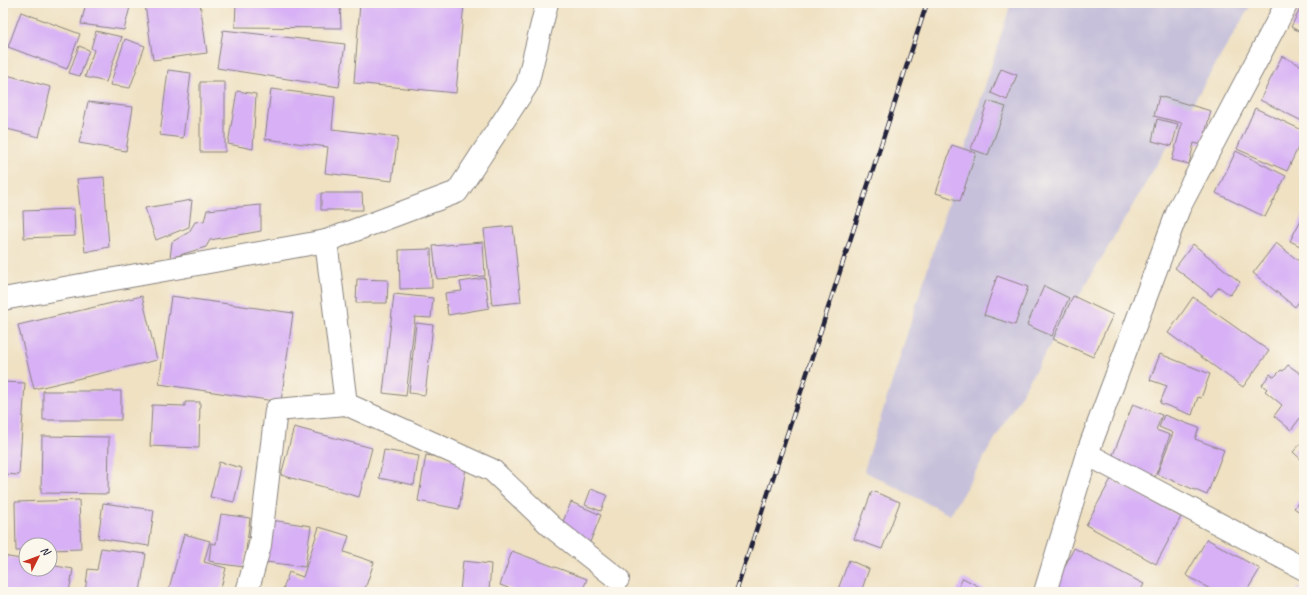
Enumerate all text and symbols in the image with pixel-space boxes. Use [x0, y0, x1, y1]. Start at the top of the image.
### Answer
north arrow [18, 537, 58, 577]
text: N [38, 543, 54, 559]

